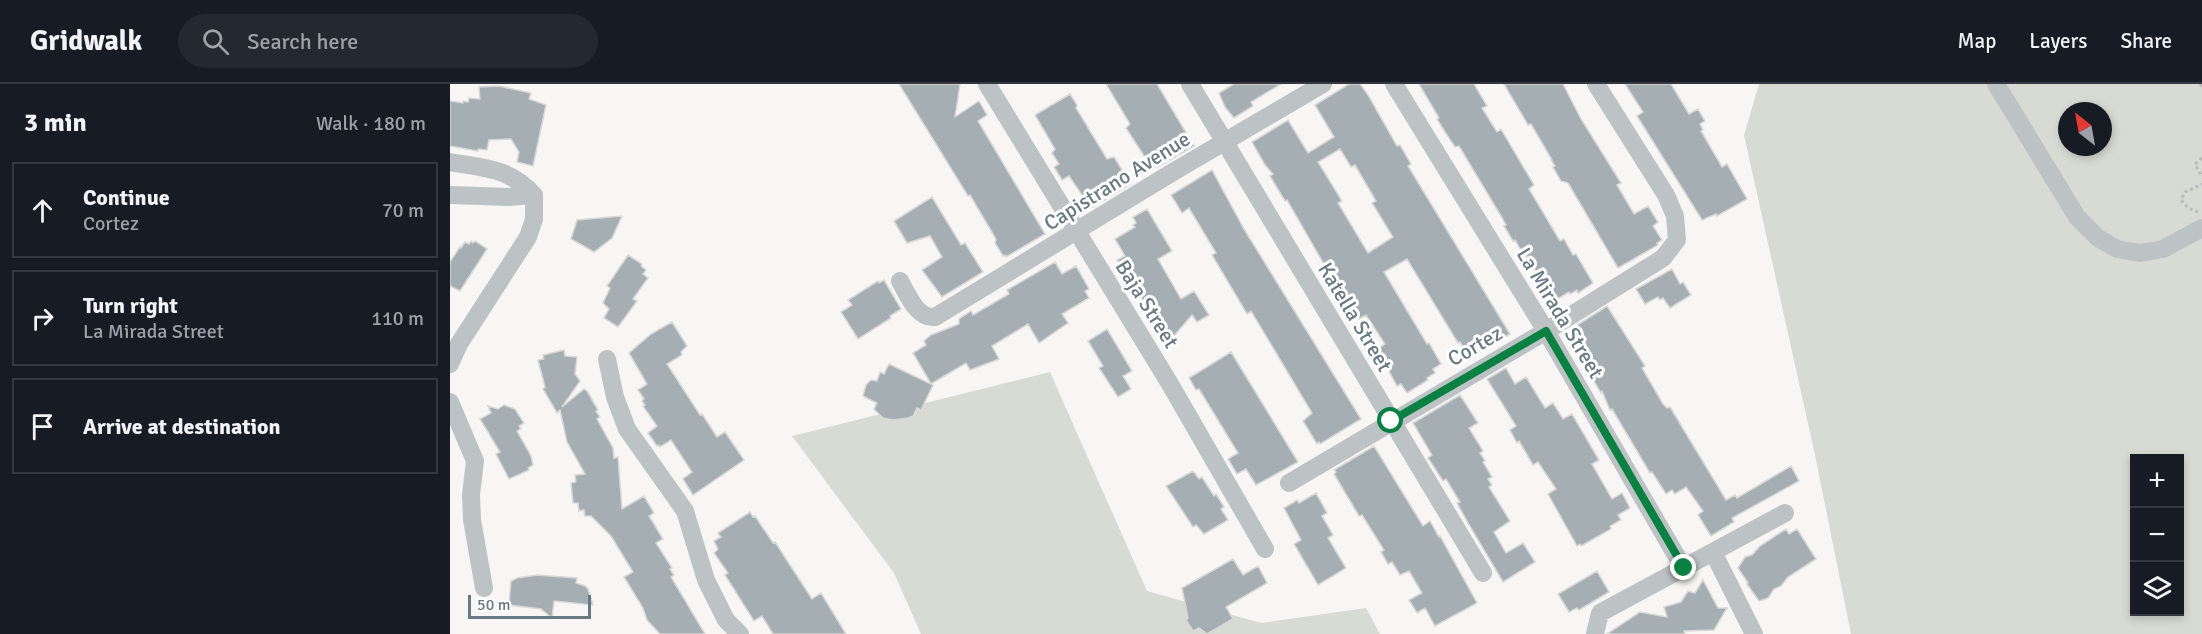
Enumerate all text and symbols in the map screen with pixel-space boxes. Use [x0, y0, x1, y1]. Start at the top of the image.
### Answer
search box [178, 14, 598, 68]
text: Gridwalk [30, 24, 142, 58]
icon: search [199, 25, 232, 58]
text: Search here [247, 28, 358, 55]
text: Map [1958, 28, 1996, 54]
text: Layers [2029, 28, 2087, 54]
text: Share [2120, 28, 2172, 54]
north arrow [2058, 102, 2112, 156]
text: 3 min [24, 107, 87, 139]
text: Walk · 180 m [316, 111, 426, 136]
street label: Capistrano Avenue [1039, 126, 1195, 236]
text: Continue [83, 184, 170, 211]
icon: ahead [26, 194, 59, 227]
text: 70 m [382, 198, 424, 223]
text: Cortez [83, 211, 139, 236]
street label: La Mirada Street [1511, 243, 1609, 383]
street label: Baja Street [1110, 255, 1184, 353]
street label: Katella Street [1312, 258, 1398, 376]
text: Turn right [83, 292, 178, 319]
icon: right [26, 302, 59, 335]
text: 110 m [371, 306, 424, 331]
text: La Mirada Street [83, 319, 224, 344]
street label: Cortez [1443, 320, 1507, 372]
route start [1377, 407, 1403, 433]
icon: arrive [26, 410, 59, 443]
text: Arrive at destination [83, 413, 280, 440]
map controls [2130, 454, 2184, 616]
button: + [2130, 454, 2184, 508]
button: − [2130, 508, 2184, 562]
route end [1670, 554, 1696, 580]
button: layers [2130, 562, 2184, 616]
scale bar [468, 592, 591, 620]
text: 50 m [477, 595, 511, 615]

